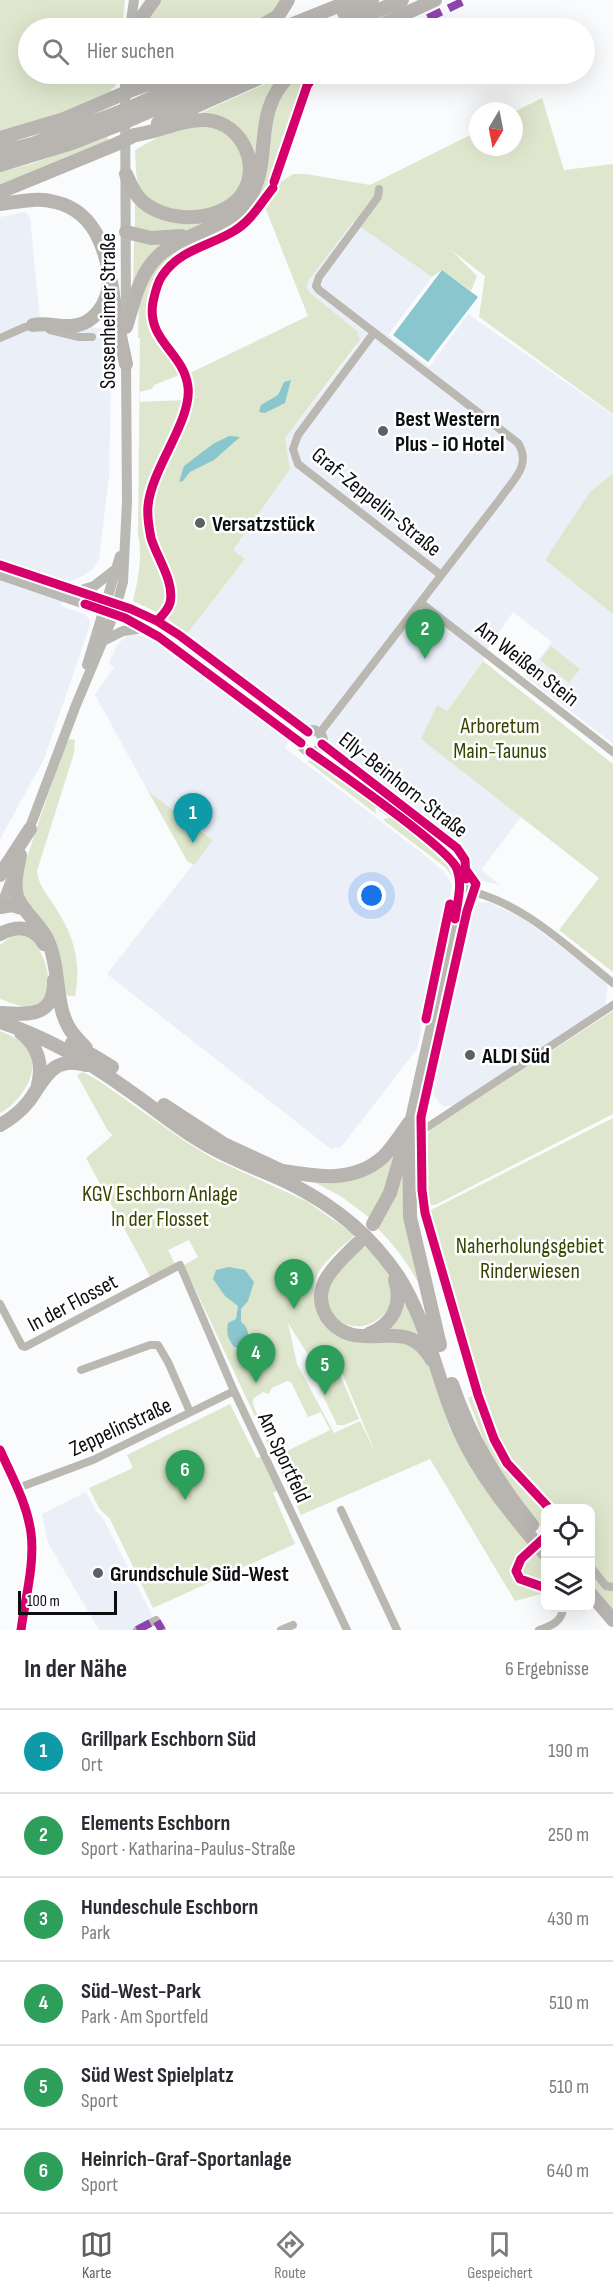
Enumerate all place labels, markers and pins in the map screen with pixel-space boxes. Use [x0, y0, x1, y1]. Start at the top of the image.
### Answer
place label: Best Western Plus - iO Hotel [395, 406, 504, 458]
marker: Best Western Plus - iO Hotel [376, 424, 390, 438]
place label: Versatzstück [212, 511, 316, 538]
marker: Versatzstück [193, 516, 207, 530]
pin: 2 [406, 610, 444, 659]
pin: 1 [174, 794, 212, 843]
place label: ALDI Süd [481, 1043, 550, 1070]
marker: ALDI Süd [463, 1048, 477, 1062]
pin: 3 [274, 1260, 314, 1309]
pin: 4 [236, 1334, 276, 1383]
pin: 5 [306, 1346, 344, 1395]
pin: 6 [166, 1450, 204, 1500]
place label: Grundschule Süd-West [110, 1561, 289, 1588]
marker: Grundschule Süd-West [91, 1566, 105, 1580]

